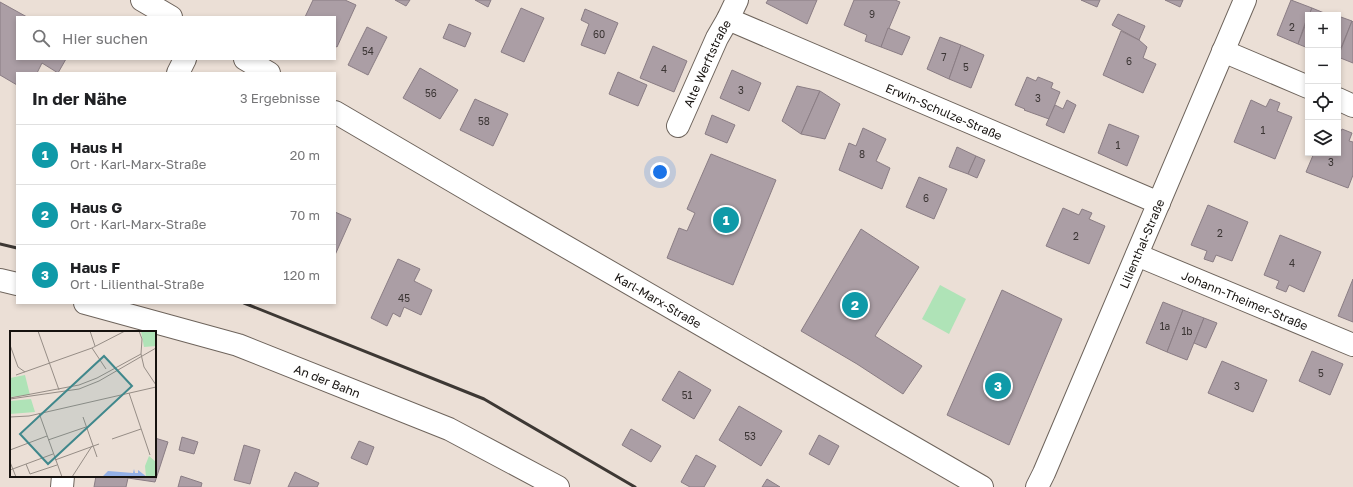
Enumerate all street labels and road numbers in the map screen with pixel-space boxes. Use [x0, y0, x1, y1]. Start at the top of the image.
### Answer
street label: Alte Werftstraße [680, 17, 734, 109]
street label: Erwin-Schulze-Straße [884, 80, 1005, 143]
street label: Lilienthal-Straße [1116, 196, 1167, 291]
street label: Johann-Theimer-Straße [1179, 267, 1311, 333]
street label: Karl-Marx-Straße [612, 269, 704, 331]
street label: An der Bahn [292, 361, 363, 401]

